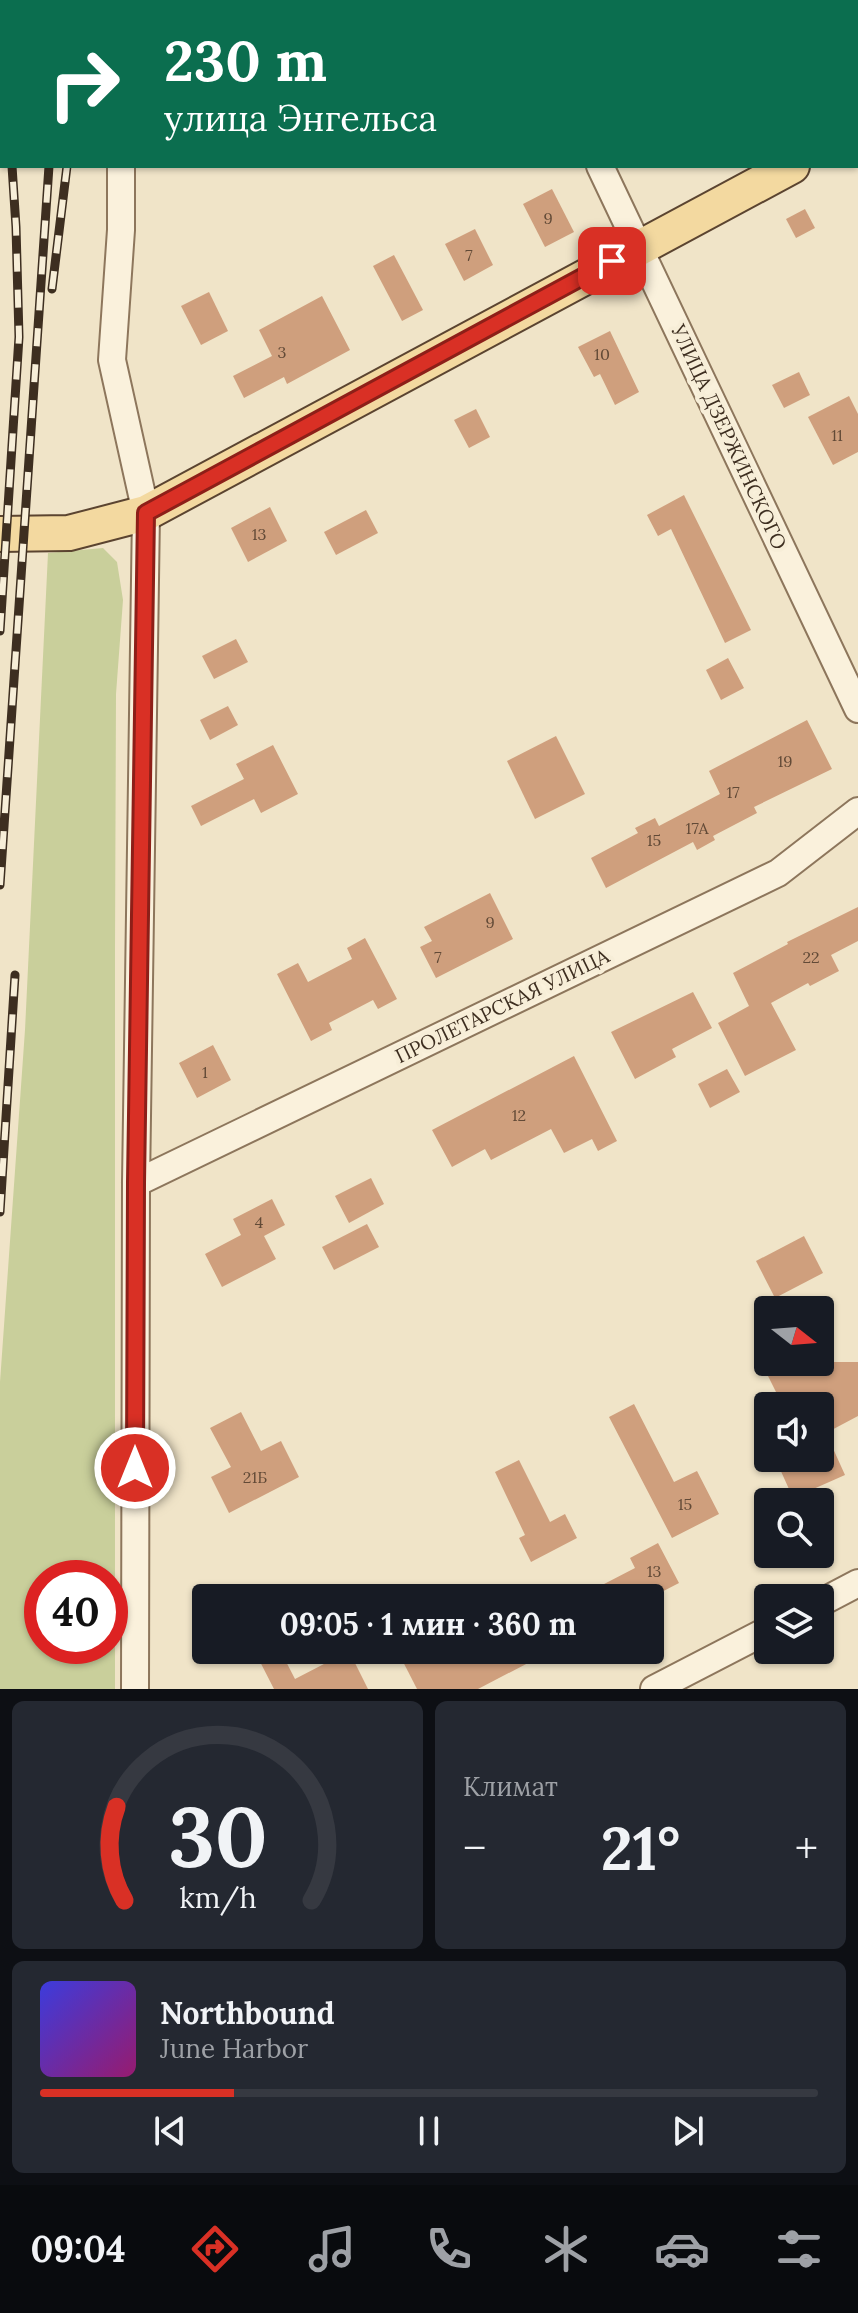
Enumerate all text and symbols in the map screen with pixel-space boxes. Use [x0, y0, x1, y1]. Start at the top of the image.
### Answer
text: 230 m [164, 25, 327, 96]
icon: right [32, 32, 136, 136]
text: улица Энгельса [164, 95, 437, 141]
house number: 9 [543, 208, 553, 228]
pin [578, 227, 646, 295]
icon: arrive [590, 239, 634, 283]
house number: 7 [465, 245, 473, 265]
street label: УЛИЦА ДЗЕРЖИНСКОГО [666, 319, 793, 553]
house number: 3 [278, 342, 287, 362]
house number: 10 [594, 344, 610, 364]
house number: 11 [831, 425, 843, 445]
house number: 13 [252, 524, 266, 544]
house number: 19 [777, 751, 793, 771]
house number: 17 [726, 782, 740, 802]
house number: 17А [686, 818, 709, 838]
house number: 15 [647, 830, 661, 850]
house number: 9 [485, 912, 495, 932]
street label: ПРОЛЕТАРСКАЯ УЛИЦА [391, 943, 613, 1068]
house number: 7 [434, 947, 442, 967]
house number: 22 [802, 947, 820, 967]
house number: 1 [202, 1062, 208, 1082]
house number: 12 [512, 1105, 526, 1125]
house number: 4 [255, 1212, 264, 1232]
north arrow [754, 1296, 834, 1376]
map controls [754, 1296, 834, 1664]
button: sound [754, 1392, 834, 1472]
position arrow [93, 1426, 177, 1510]
house number: 21Б [243, 1467, 267, 1487]
button: search [754, 1488, 834, 1568]
house number: 15 [678, 1494, 692, 1514]
speed limit sign: 40 [24, 1560, 128, 1664]
house number: 13 [647, 1561, 661, 1581]
button: layers [754, 1584, 834, 1664]
text: 09:05 · 1 мин · 360 m [280, 1605, 576, 1643]
text: Климат [463, 1770, 558, 1803]
text: 30 [168, 1783, 267, 1890]
text: 21° [601, 1810, 680, 1886]
text: − [463, 1820, 486, 1876]
text: + [795, 1820, 818, 1876]
text: km/h [179, 1879, 256, 1916]
text: Northbound [160, 1994, 335, 2032]
text: June Harbor [160, 2032, 308, 2065]
icon: previous [148, 2109, 192, 2153]
icon: pause [407, 2109, 451, 2153]
icon: next [666, 2109, 710, 2153]
icon: directions [187, 2221, 243, 2277]
icon: music [304, 2221, 360, 2277]
icon: phone [421, 2221, 477, 2277]
icon: climate [538, 2221, 594, 2277]
icon: car [654, 2221, 710, 2277]
icon: filters [771, 2221, 827, 2277]
text: 09:04 [30, 2226, 126, 2272]

